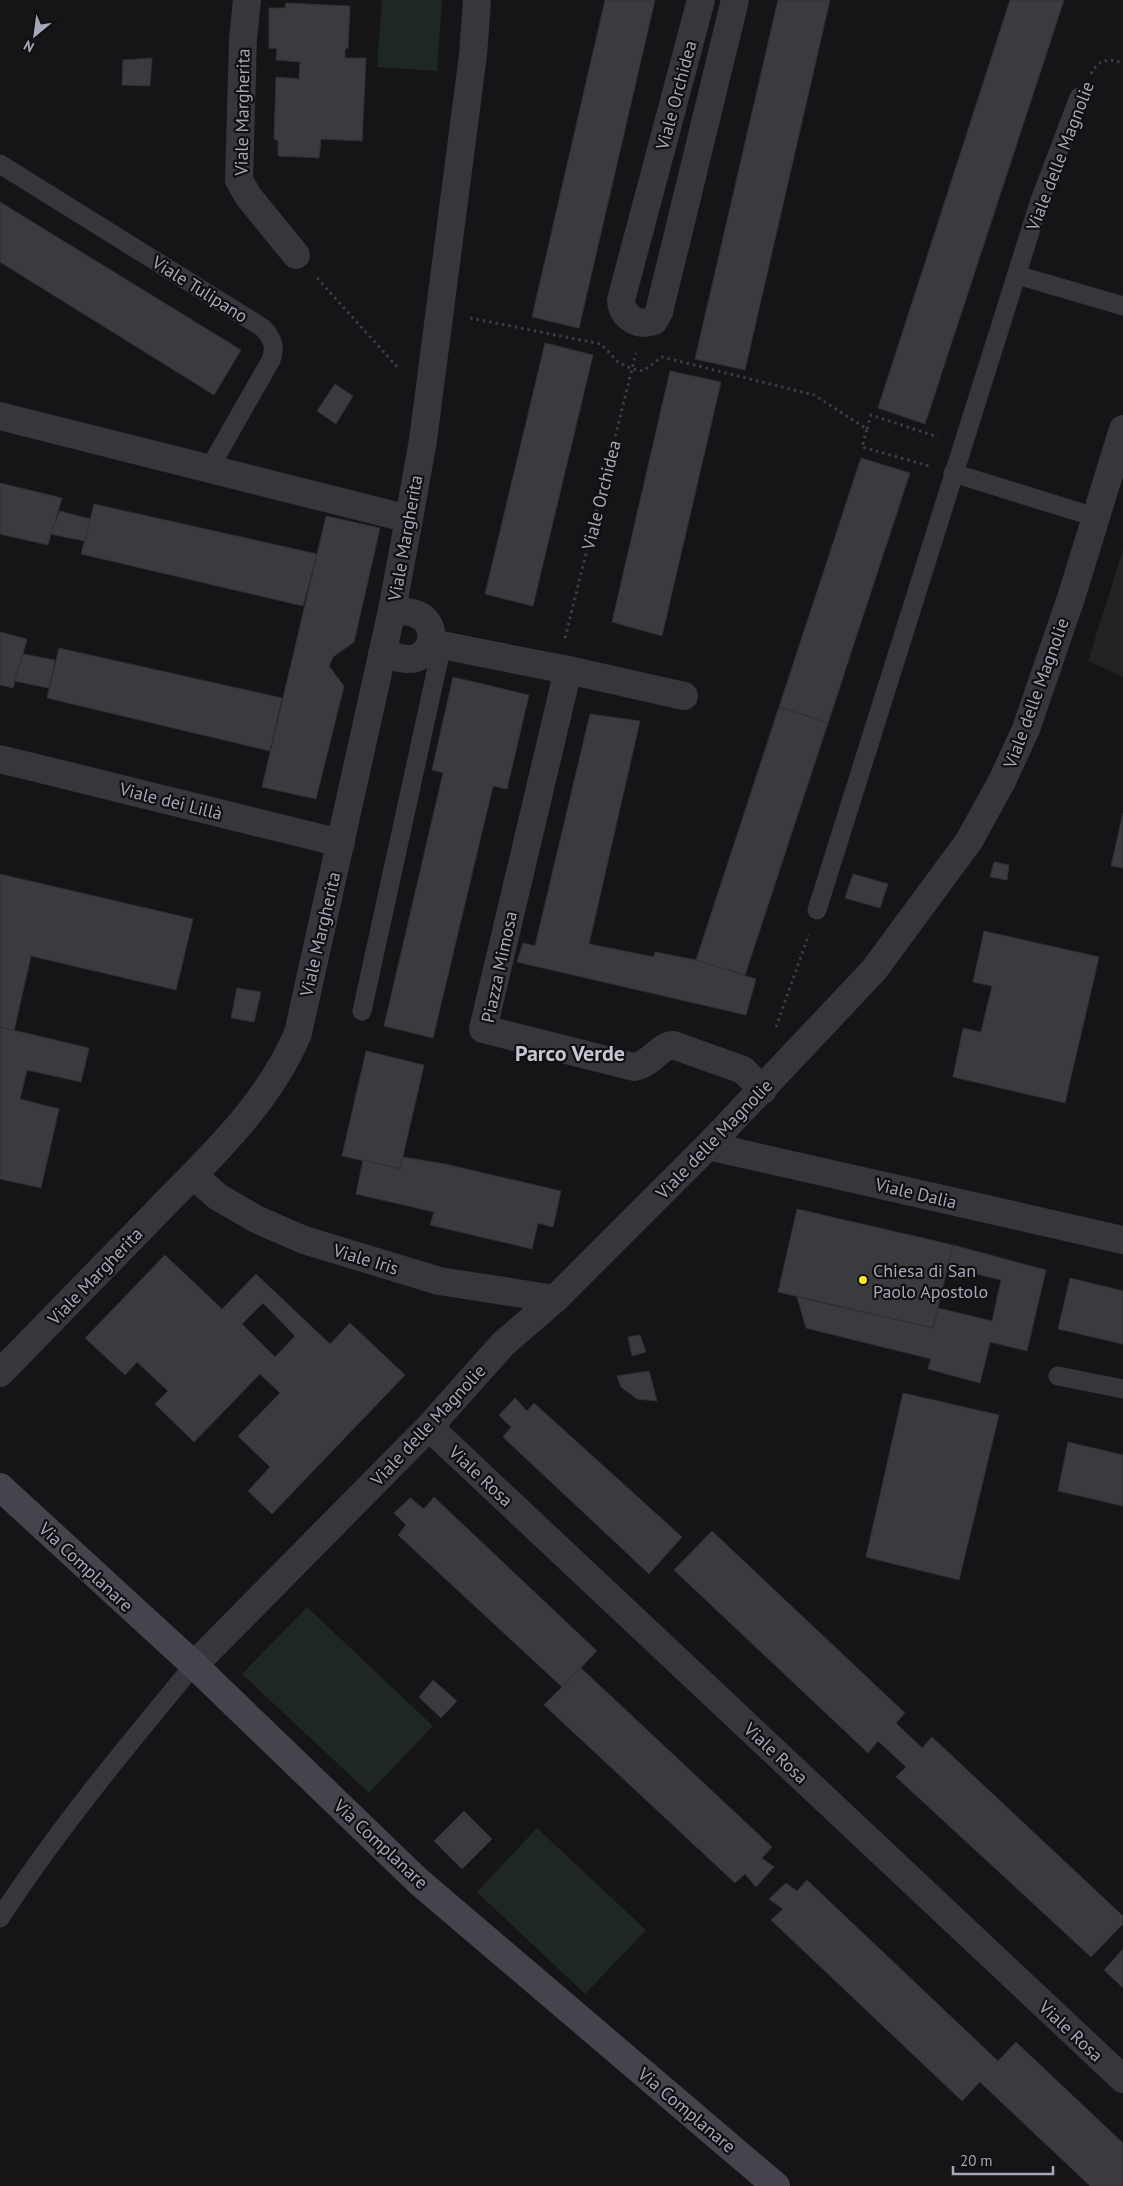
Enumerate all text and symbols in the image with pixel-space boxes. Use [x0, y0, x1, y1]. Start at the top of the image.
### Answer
north arrow [10, 10, 60, 60]
text: N [20, 36, 37, 56]
street label: Viale Orchidea [650, 38, 702, 153]
street label: Viale Margherita [229, 48, 255, 177]
street label: Viale delle Magnolie [1021, 78, 1099, 235]
street label: Viale Tulipano [147, 250, 252, 328]
street label: Viale Orchidea [576, 438, 626, 553]
street label: Viale Margherita [382, 473, 427, 604]
street label: Viale delle Magnolie [998, 615, 1074, 772]
street label: Viale dei Lillà [116, 777, 225, 825]
street label: Viale Margherita [294, 869, 346, 999]
street label: Piazza Mimosa [476, 909, 522, 1025]
district label: Parco Verde [515, 1039, 625, 1067]
street label: Viale delle Magnolie [650, 1074, 777, 1205]
street label: Viale Dalia [872, 1172, 959, 1214]
street label: Viale Margherita [42, 1222, 147, 1330]
street label: Viale Iris [330, 1238, 401, 1280]
place label: Chiesa di San Paolo Apostolo [873, 1259, 988, 1303]
marker: Chiesa di San Paolo Apostolo [857, 1274, 869, 1286]
street label: Viale delle Magnolie [365, 1359, 490, 1491]
street label: Viale Rosa [443, 1440, 518, 1511]
street label: Via Complanare [33, 1517, 138, 1617]
street label: Viale Rosa [738, 1717, 813, 1788]
street label: Via Complanare [328, 1794, 433, 1894]
street label: Viale Rosa [1033, 1995, 1108, 2066]
street label: Via Complanare [633, 2062, 741, 2158]
scale bar [953, 2144, 1053, 2176]
text: 20 m [960, 2151, 993, 2170]

